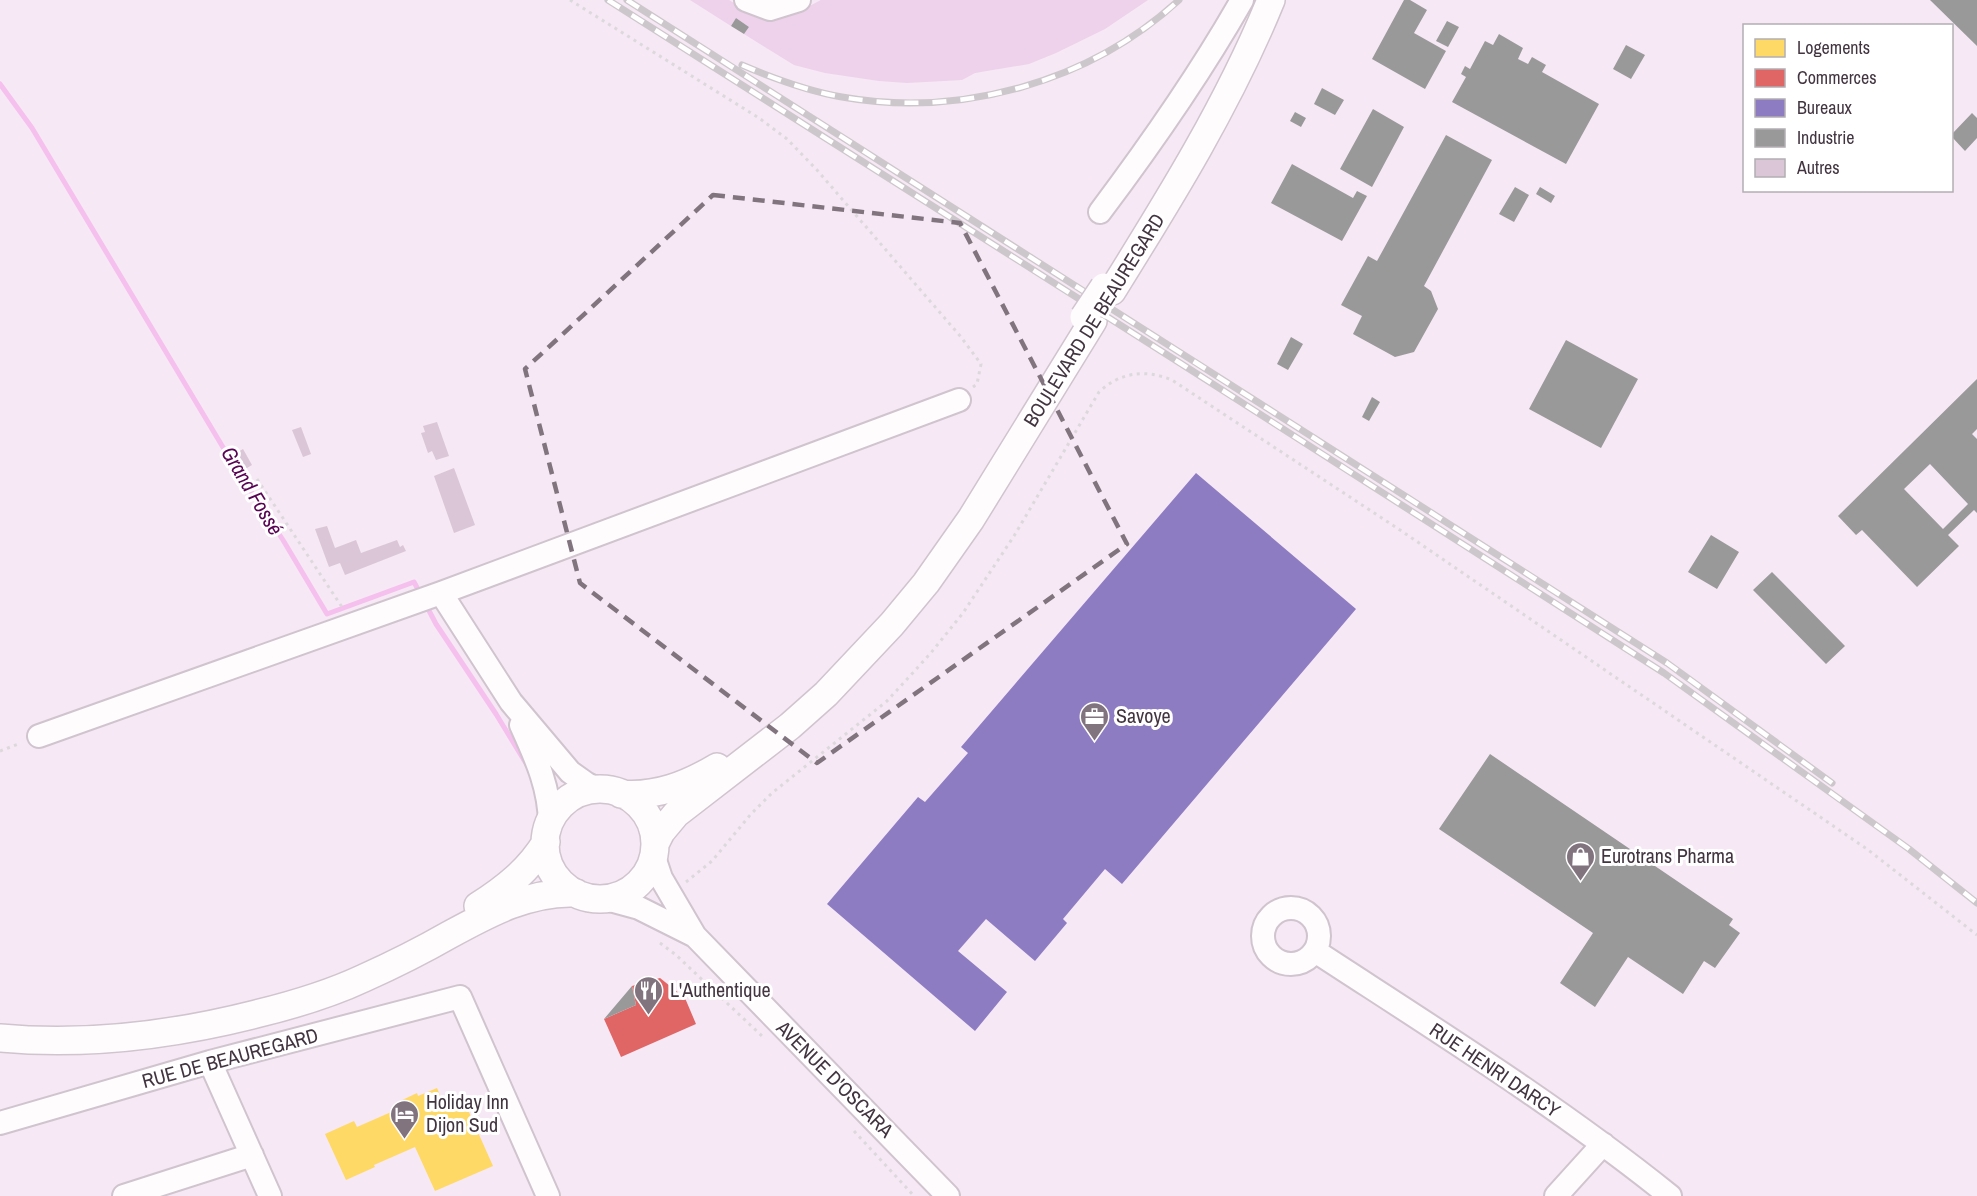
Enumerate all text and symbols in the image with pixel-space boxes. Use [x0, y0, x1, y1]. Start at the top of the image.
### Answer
legend [1743, 24, 1953, 192]
text: Logements [1797, 35, 1870, 60]
text: Commerces [1797, 65, 1877, 90]
text: Bureaux [1797, 95, 1853, 120]
text: Industrie [1797, 125, 1854, 150]
text: Autres [1796, 155, 1840, 180]
street label: BOULEVARD DE BEAUREGARD [1017, 208, 1170, 431]
water label: Grand Fossé [215, 441, 290, 541]
office icon: Savoye [1079, 700, 1111, 742]
place label: Savoye [1116, 702, 1171, 729]
shop icon: Eurotrans Pharma [1564, 840, 1596, 882]
place label: Eurotrans Pharma [1601, 842, 1734, 869]
restaurant icon: L'Authentique [633, 974, 665, 1016]
place label: L'Authentique [670, 976, 771, 1003]
street label: AVENUE D'OSCARA [770, 1014, 900, 1143]
street label: RUE HENRI DARCY [1425, 1016, 1566, 1123]
street label: RUE DE BEAUREGARD [139, 1021, 321, 1094]
place label: Holiday Inn Dijon Sud [426, 1088, 509, 1138]
hotel icon: Holiday Inn Dijon Sud [389, 1098, 421, 1140]

